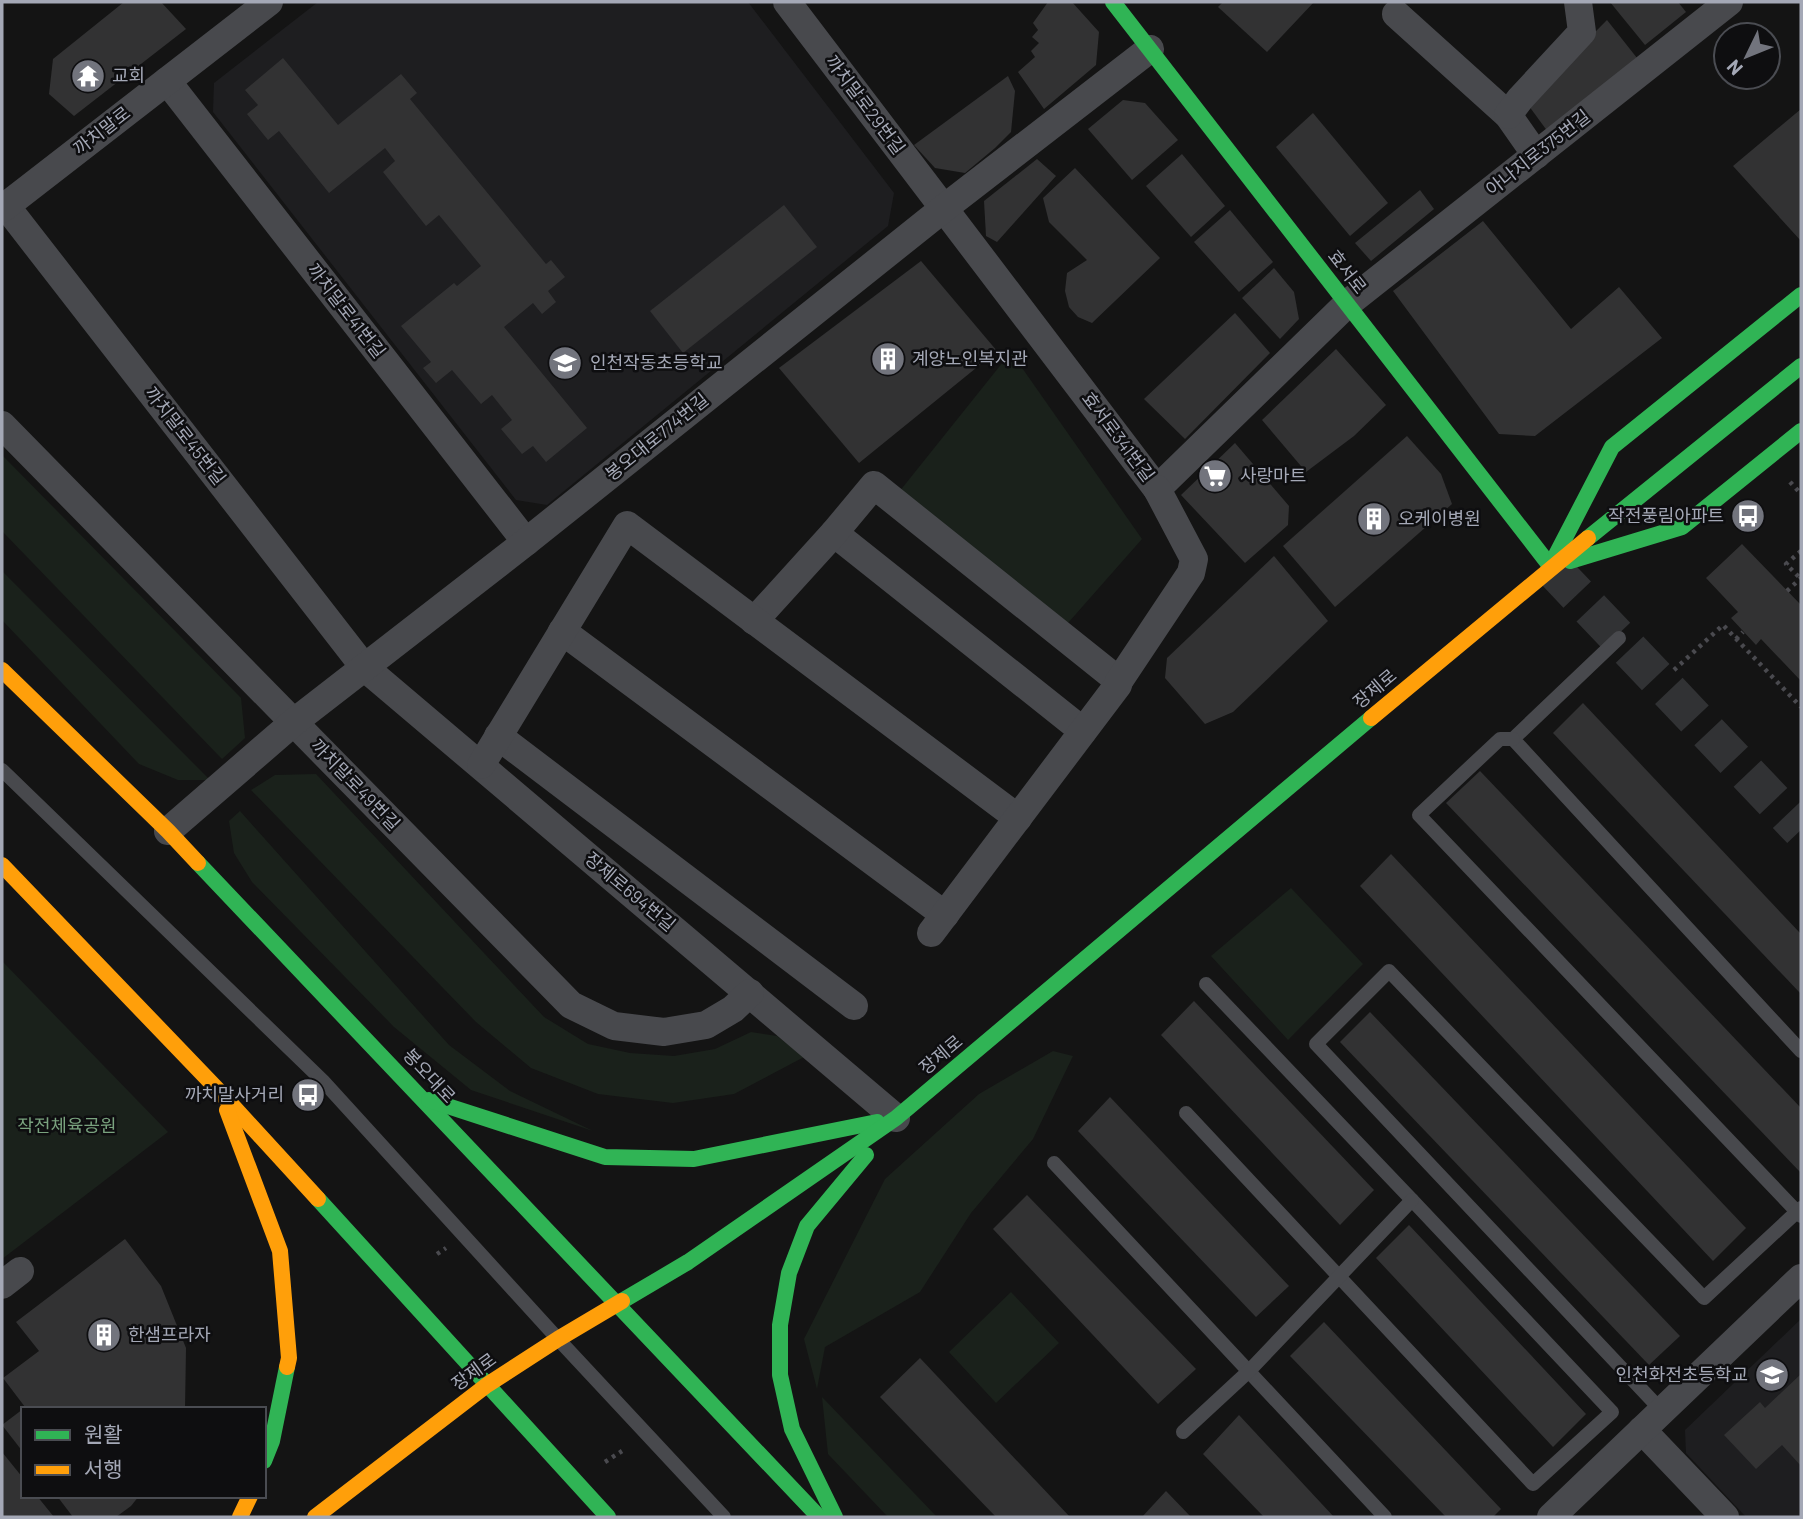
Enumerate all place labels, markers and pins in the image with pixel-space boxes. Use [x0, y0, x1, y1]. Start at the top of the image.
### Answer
temple icon: 교회 [69, 57, 107, 95]
place label: 교회 [112, 64, 145, 86]
building icon: 계양노인복지관 [869, 340, 907, 378]
school or university icon: 인천작동초등학교 [546, 344, 584, 382]
place label: 계양노인복지관 [912, 347, 1028, 369]
place label: 인천작동초등학교 [590, 351, 722, 373]
supermarket icon: 사랑마트 [1196, 457, 1234, 495]
place label: 사랑마트 [1240, 464, 1306, 486]
bus stop icon: 작전풍림아파트 [1729, 497, 1767, 535]
building icon: 오케이병원 [1355, 500, 1393, 538]
place label: 작전풍림아파트 [1608, 504, 1724, 526]
place label: 오케이병원 [1398, 507, 1481, 529]
bus stop icon: 까치말사거리 [289, 1076, 327, 1114]
place label: 까치말사거리 [185, 1083, 284, 1105]
building icon: 한샘프라자 [85, 1316, 123, 1354]
place label: 한샘프라자 [128, 1323, 211, 1345]
school or university icon: 인천화전초등학교 [1753, 1356, 1791, 1394]
place label: 인천화전초등학교 [1616, 1363, 1748, 1385]

